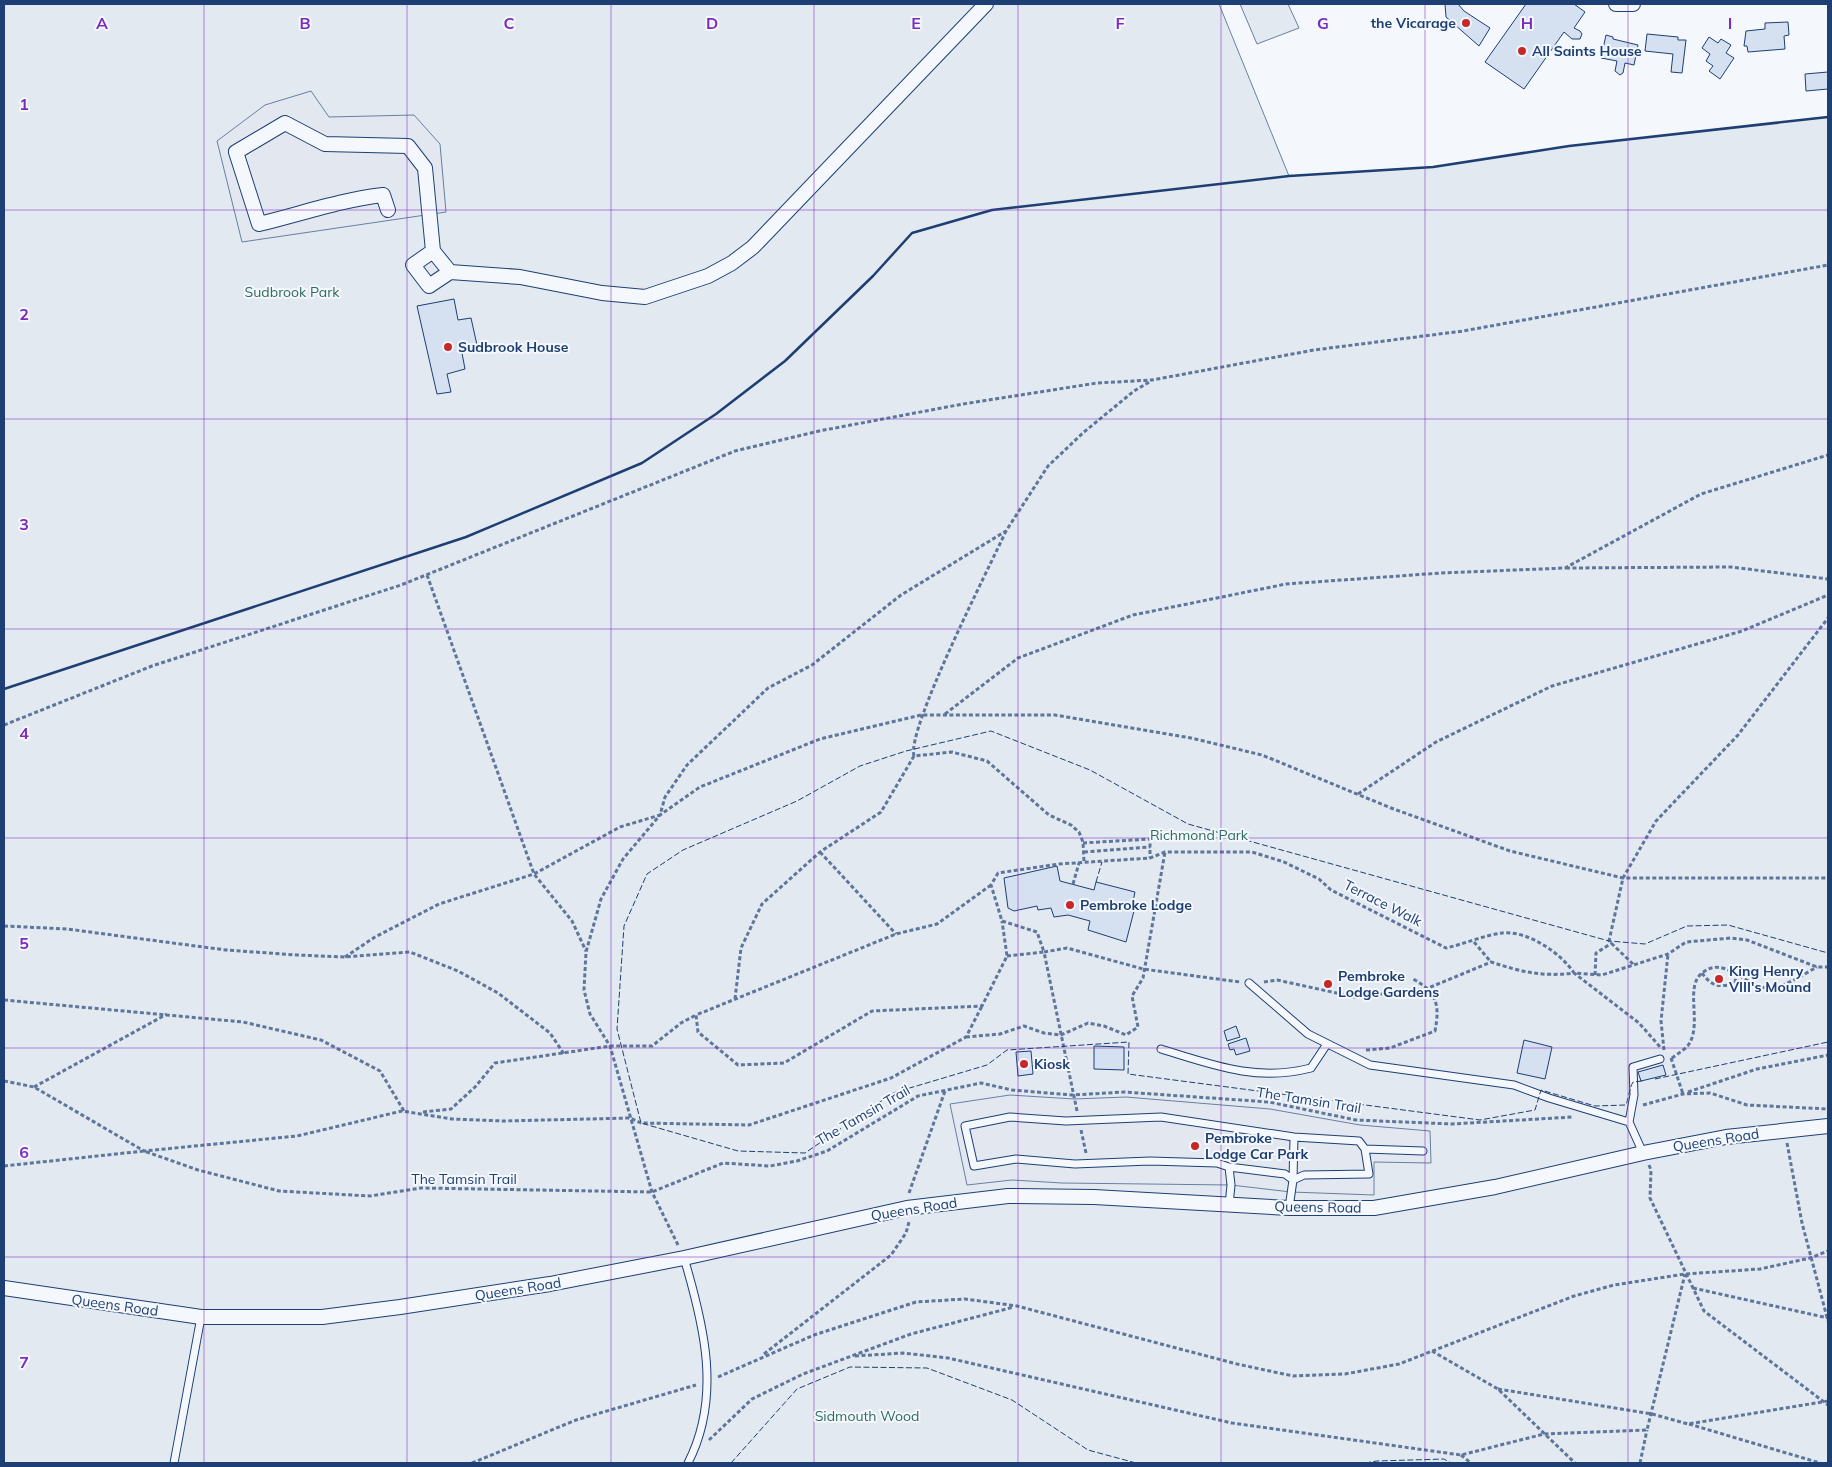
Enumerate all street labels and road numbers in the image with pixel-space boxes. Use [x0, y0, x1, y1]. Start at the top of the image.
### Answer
street label: Terrace Walk [1341, 876, 1426, 931]
street label: The Tamsin Trail [813, 1081, 913, 1149]
street label: The Tamsin Trail [1255, 1083, 1363, 1117]
street label: Queens Road [1672, 1124, 1760, 1156]
street label: The Tamsin Trail [411, 1170, 517, 1188]
street label: Queens Road [870, 1193, 958, 1225]
street label: Queens Road [1274, 1197, 1362, 1217]
street label: Queens Road [474, 1273, 562, 1305]
street label: Queens Road [71, 1290, 159, 1320]

